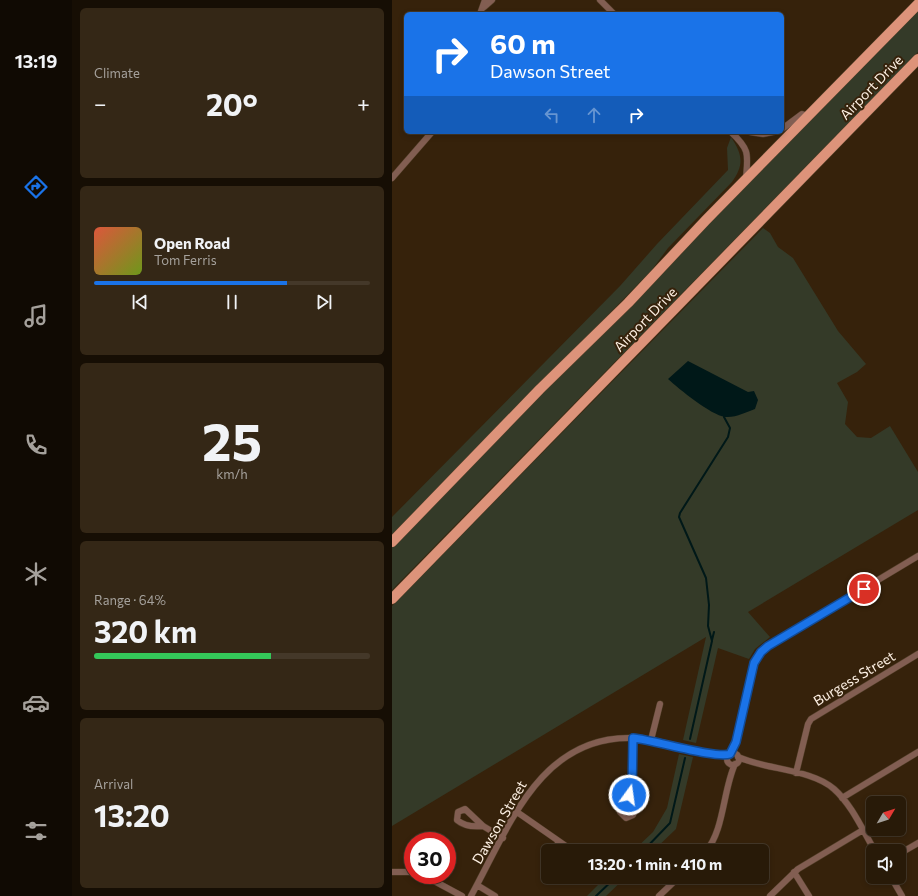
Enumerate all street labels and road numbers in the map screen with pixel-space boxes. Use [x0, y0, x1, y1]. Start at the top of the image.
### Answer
street label: Airport Drive [836, 51, 906, 123]
street label: Airport Drive [610, 283, 680, 355]
street label: Burgess Street [810, 647, 898, 709]
street label: Dawson Street [468, 777, 530, 867]

